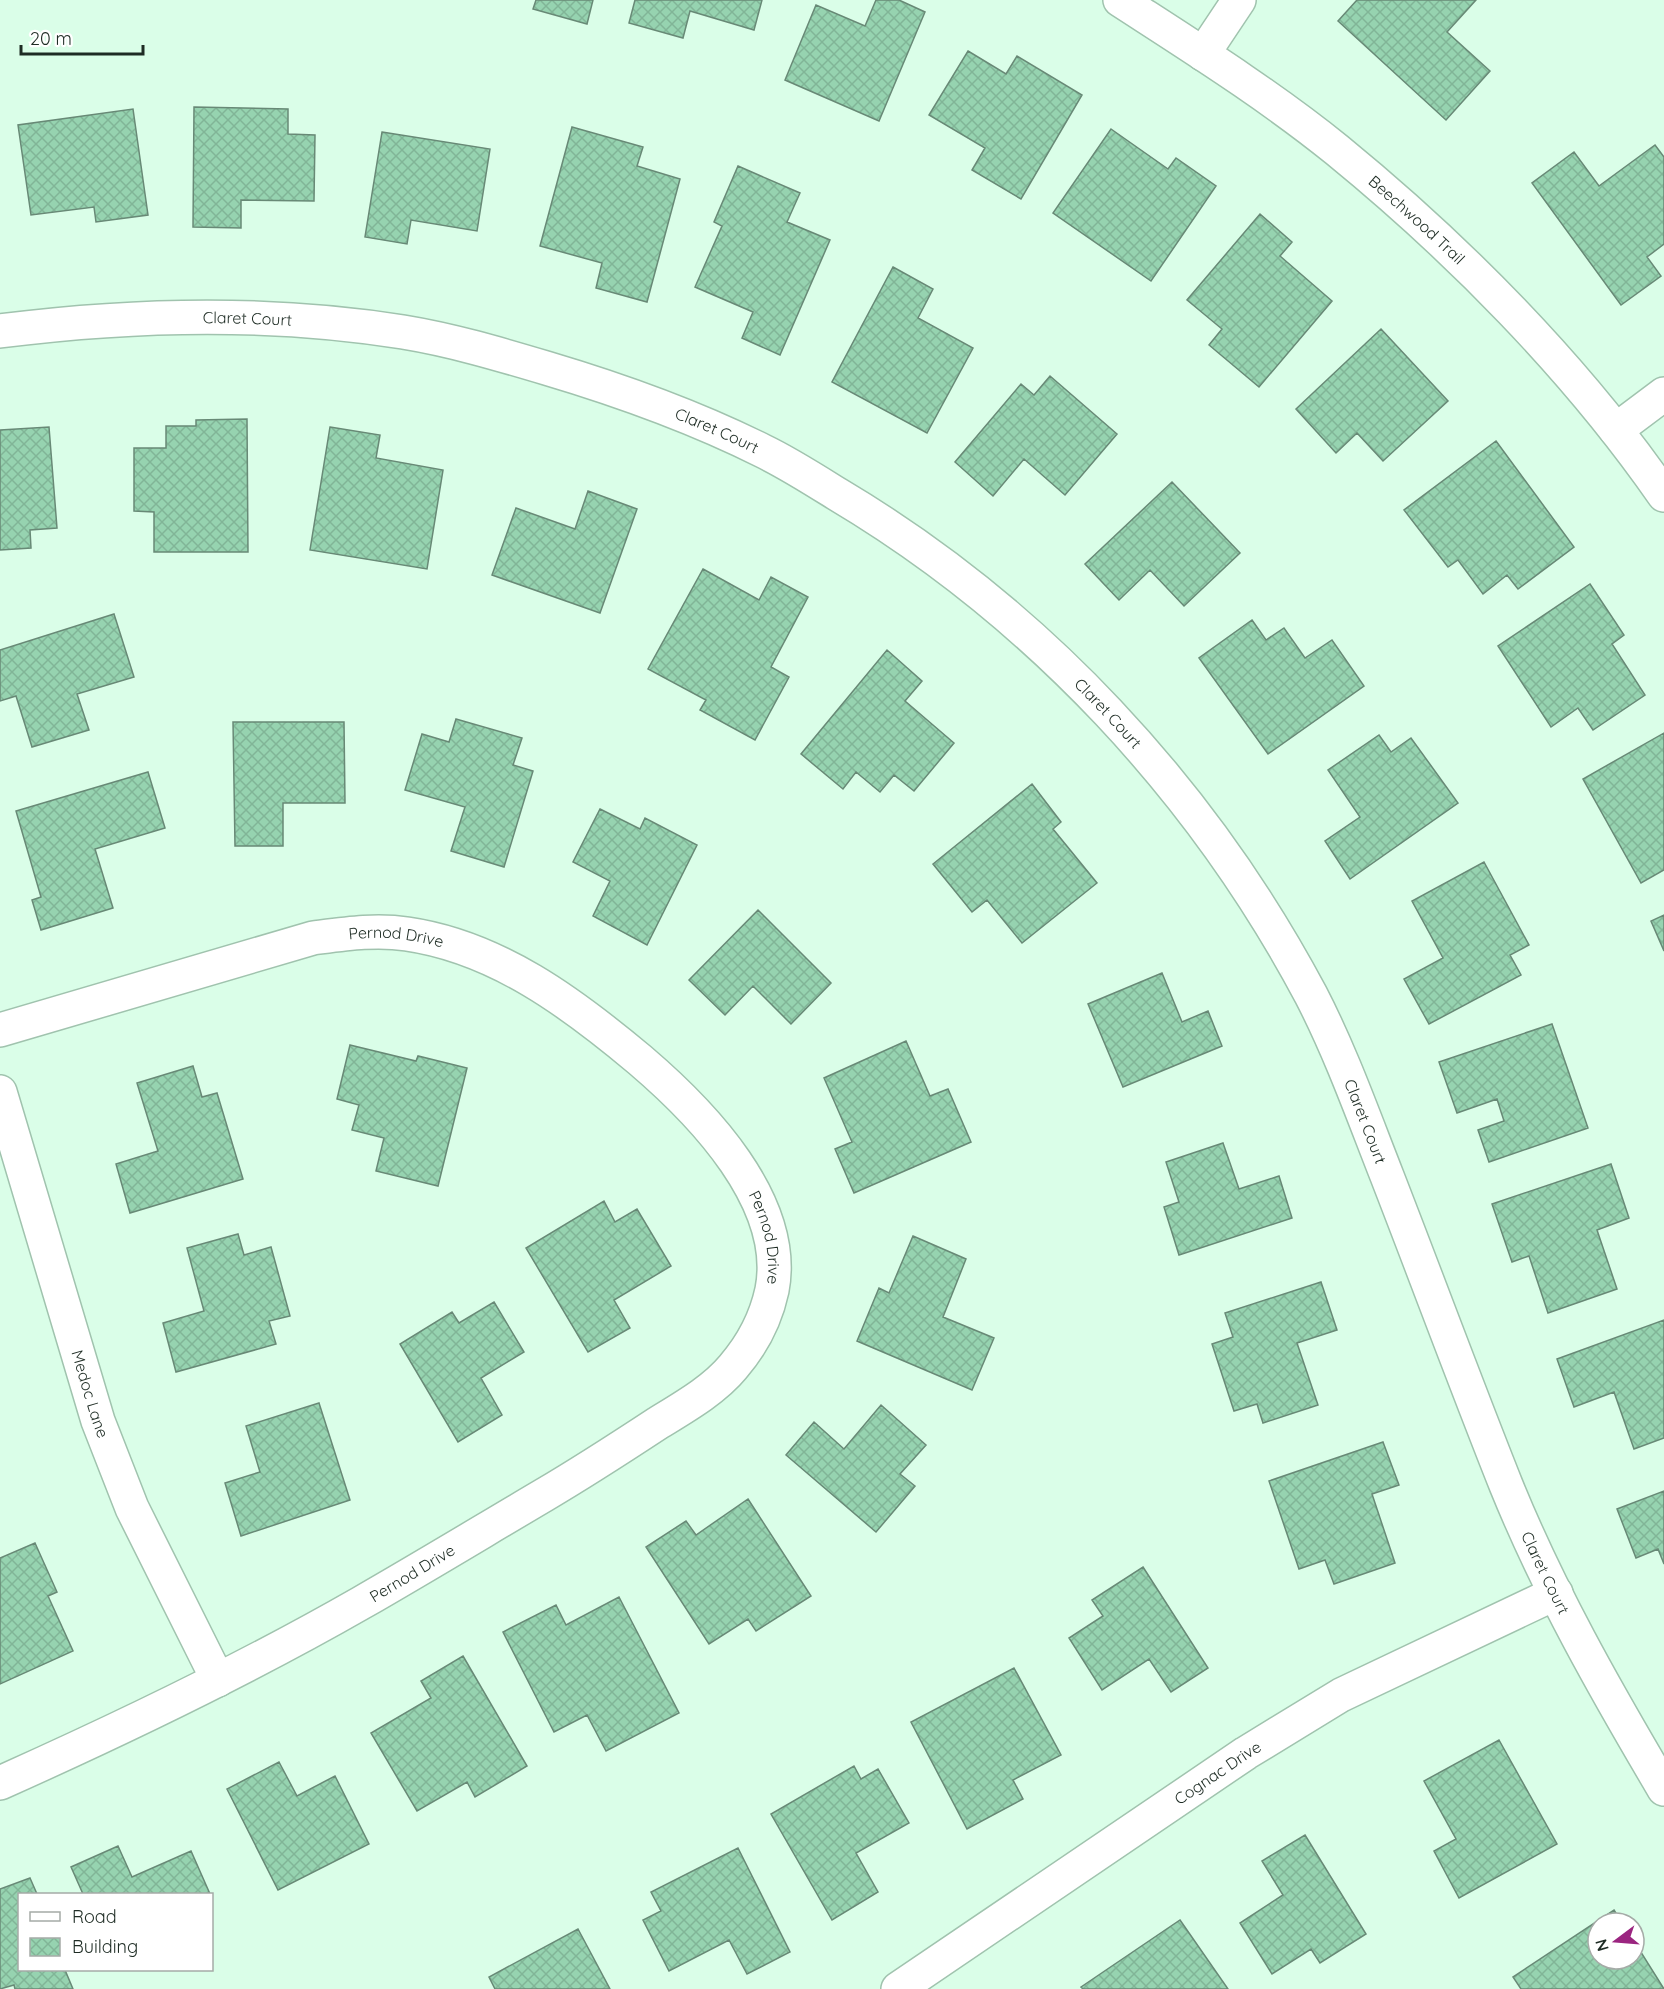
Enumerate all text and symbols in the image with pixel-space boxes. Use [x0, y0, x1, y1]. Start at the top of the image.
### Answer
scale bar [21, 18, 142, 56]
text: 20 m [30, 27, 72, 50]
street label: Beechwood Trail [1365, 171, 1469, 268]
street label: Claret Court [203, 307, 293, 330]
street label: Claret Court [672, 403, 762, 457]
street label: Claret Court [1070, 674, 1146, 752]
street label: Pernod Drive [348, 922, 446, 951]
street label: Claret Court [1340, 1076, 1391, 1167]
street label: Pernod Drive [745, 1187, 784, 1285]
street label: Medoc Lane [67, 1348, 114, 1441]
street label: Claret Court [1517, 1528, 1574, 1617]
street label: Pernod Drive [366, 1540, 458, 1606]
street label: Cognac Drive [1170, 1736, 1265, 1809]
legend [18, 1893, 213, 1971]
text: Road [72, 1905, 117, 1928]
north arrow [1586, 1911, 1646, 1971]
text: Building [72, 1935, 138, 1958]
text: N [1590, 1937, 1613, 1954]

